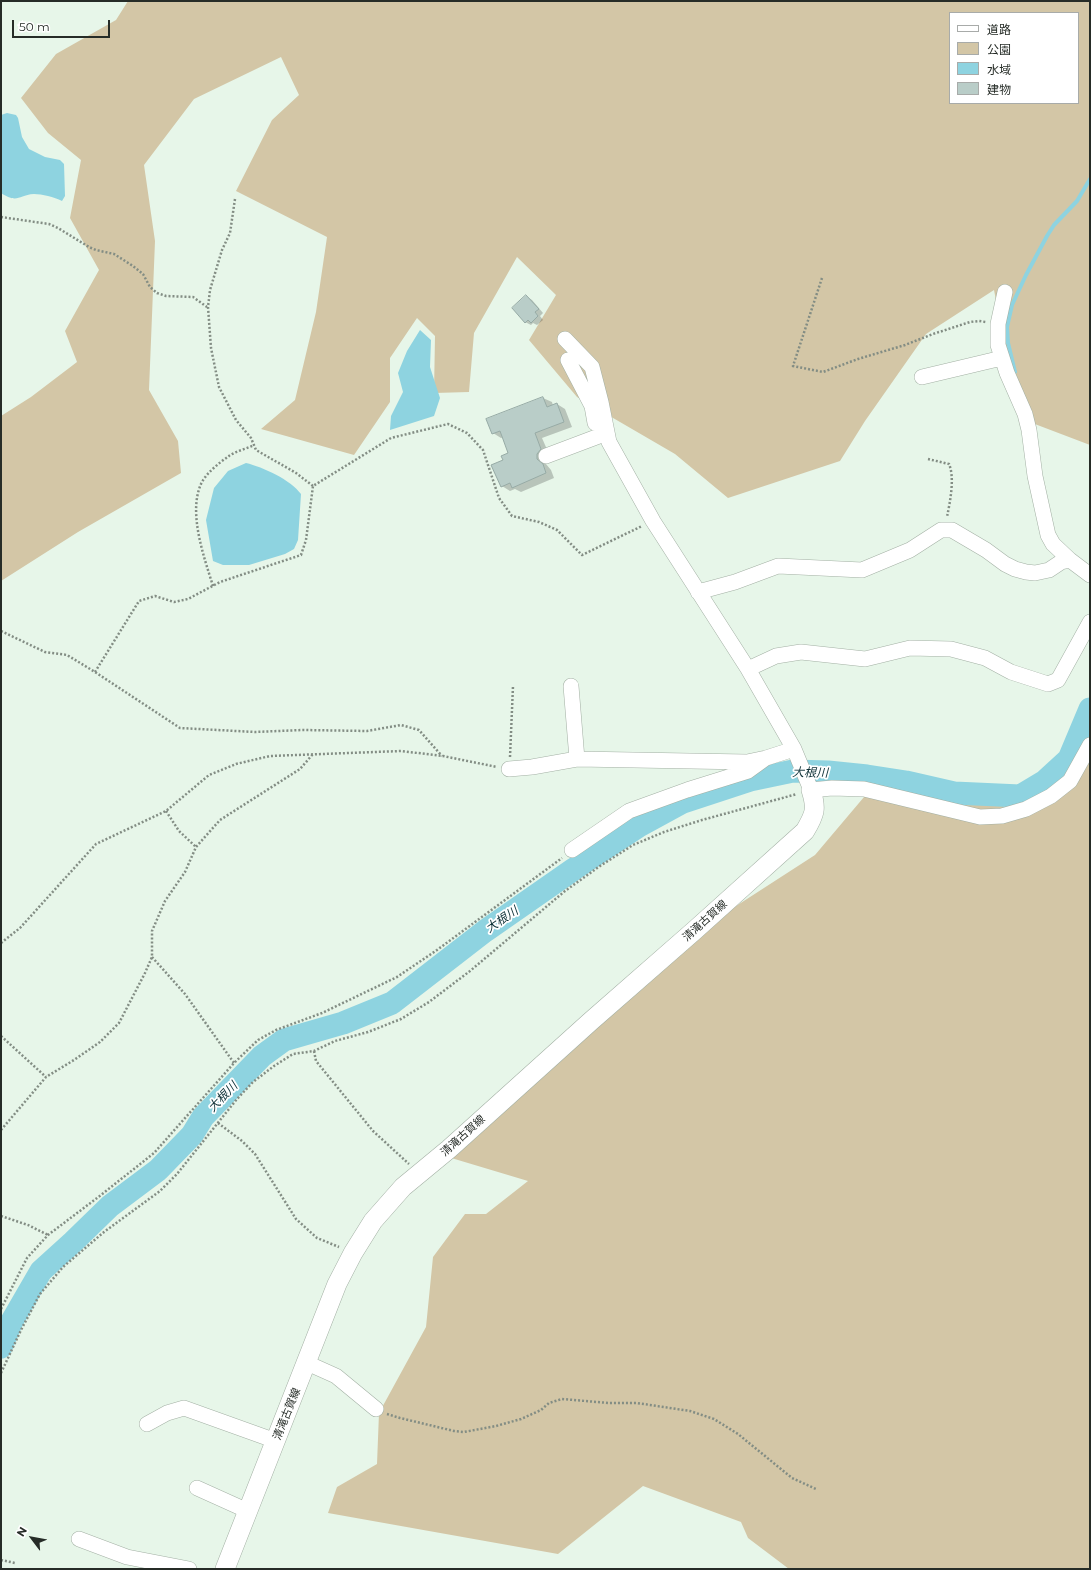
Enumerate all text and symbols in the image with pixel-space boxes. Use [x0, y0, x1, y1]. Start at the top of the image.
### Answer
scale bar [14, 12, 112, 38]
legend [949, 12, 1079, 104]
text: 50 m [19, 19, 50, 34]
text: 道路 [987, 22, 1011, 37]
text: 公園 [987, 42, 1011, 57]
text: 水域 [987, 62, 1011, 77]
text: 建物 [987, 82, 1011, 97]
water label: 大根川 [792, 765, 828, 781]
street label: 清滝古賀線 [680, 898, 730, 944]
water label: 大根川 [483, 904, 521, 936]
water label: 大根川 [205, 1079, 241, 1115]
street label: 清滝古賀線 [438, 1113, 488, 1159]
street label: 清滝古賀線 [271, 1386, 303, 1442]
north arrow [12, 1518, 52, 1558]
text: N [14, 1524, 30, 1539]

